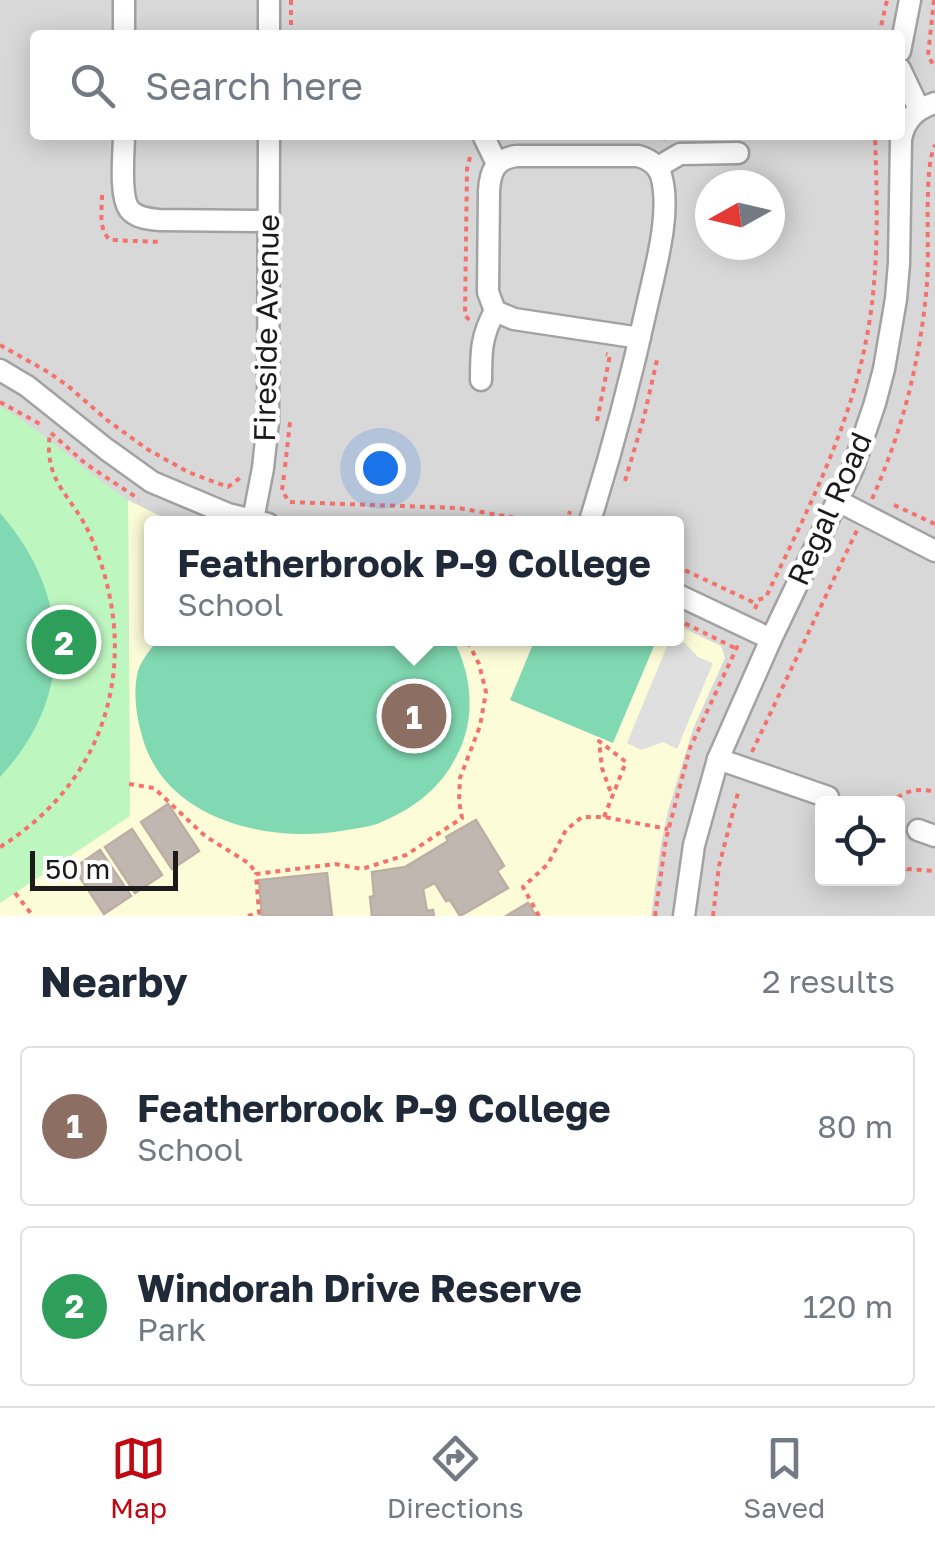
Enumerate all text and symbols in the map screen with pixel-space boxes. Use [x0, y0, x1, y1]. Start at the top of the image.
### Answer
search box [30, 30, 905, 140]
icon: search [65, 58, 120, 113]
text: Search here [145, 63, 363, 108]
north arrow [695, 170, 785, 260]
street label: Fireside Avenue [246, 214, 286, 442]
street label: Regal Road [779, 427, 879, 591]
your location [355, 443, 406, 494]
popup [144, 516, 684, 646]
text: Featherbrook P-9 College [177, 540, 651, 585]
text: School [177, 585, 283, 623]
pin: 2 [32, 604, 96, 680]
pin: 1 [382, 678, 446, 754]
map controls [815, 796, 905, 886]
button: locate [815, 796, 905, 886]
scale bar [30, 846, 178, 890]
text: 50 m [45, 852, 110, 885]
text: Nearby [40, 956, 188, 1006]
text: 2 results [762, 962, 895, 1000]
text: Featherbrook P-9 College [137, 1085, 611, 1130]
text: 1 [66, 1107, 83, 1145]
text: 80 m [817, 1107, 893, 1145]
text: School [137, 1130, 243, 1168]
text: Windorah Drive Reserve [137, 1265, 582, 1310]
text: 2 [65, 1287, 84, 1325]
text: 120 m [803, 1287, 893, 1325]
text: Park [137, 1310, 206, 1348]
tab: Map [110, 1431, 167, 1524]
tab: Directions [387, 1431, 524, 1524]
tab: Saved [743, 1431, 825, 1524]

